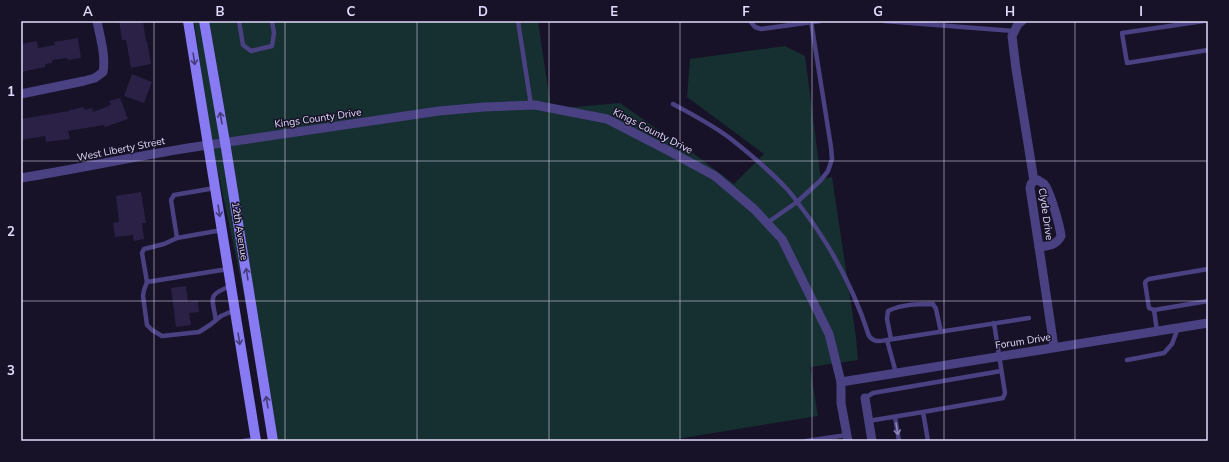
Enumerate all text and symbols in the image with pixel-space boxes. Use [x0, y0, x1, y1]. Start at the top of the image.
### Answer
text: A [83, 3, 93, 19]
text: B [216, 3, 225, 19]
text: C [347, 3, 356, 19]
text: D [478, 3, 488, 19]
text: E [610, 3, 618, 19]
text: F [742, 3, 750, 19]
text: G [873, 3, 883, 19]
text: H [1005, 3, 1015, 19]
text: I [1139, 3, 1143, 19]
one-way arrow [190, 53, 198, 66]
text: 1 [7, 83, 15, 99]
street label: Kings County Drive [274, 105, 362, 131]
street label: Kings County Drive [611, 105, 695, 157]
one-way arrow [217, 112, 225, 125]
street label: West Liberty Street [76, 134, 167, 164]
street label: Clyde Drive [1036, 187, 1056, 241]
street label: 12th Avenue [229, 201, 251, 261]
one-way arrow [215, 204, 223, 217]
text: 2 [7, 223, 15, 239]
one-way arrow [243, 268, 251, 281]
street label: Forum Drive [994, 330, 1052, 352]
one-way arrow [235, 332, 243, 345]
text: 3 [7, 362, 15, 378]
one-way arrow [263, 396, 271, 409]
one-way arrow [893, 422, 901, 435]

